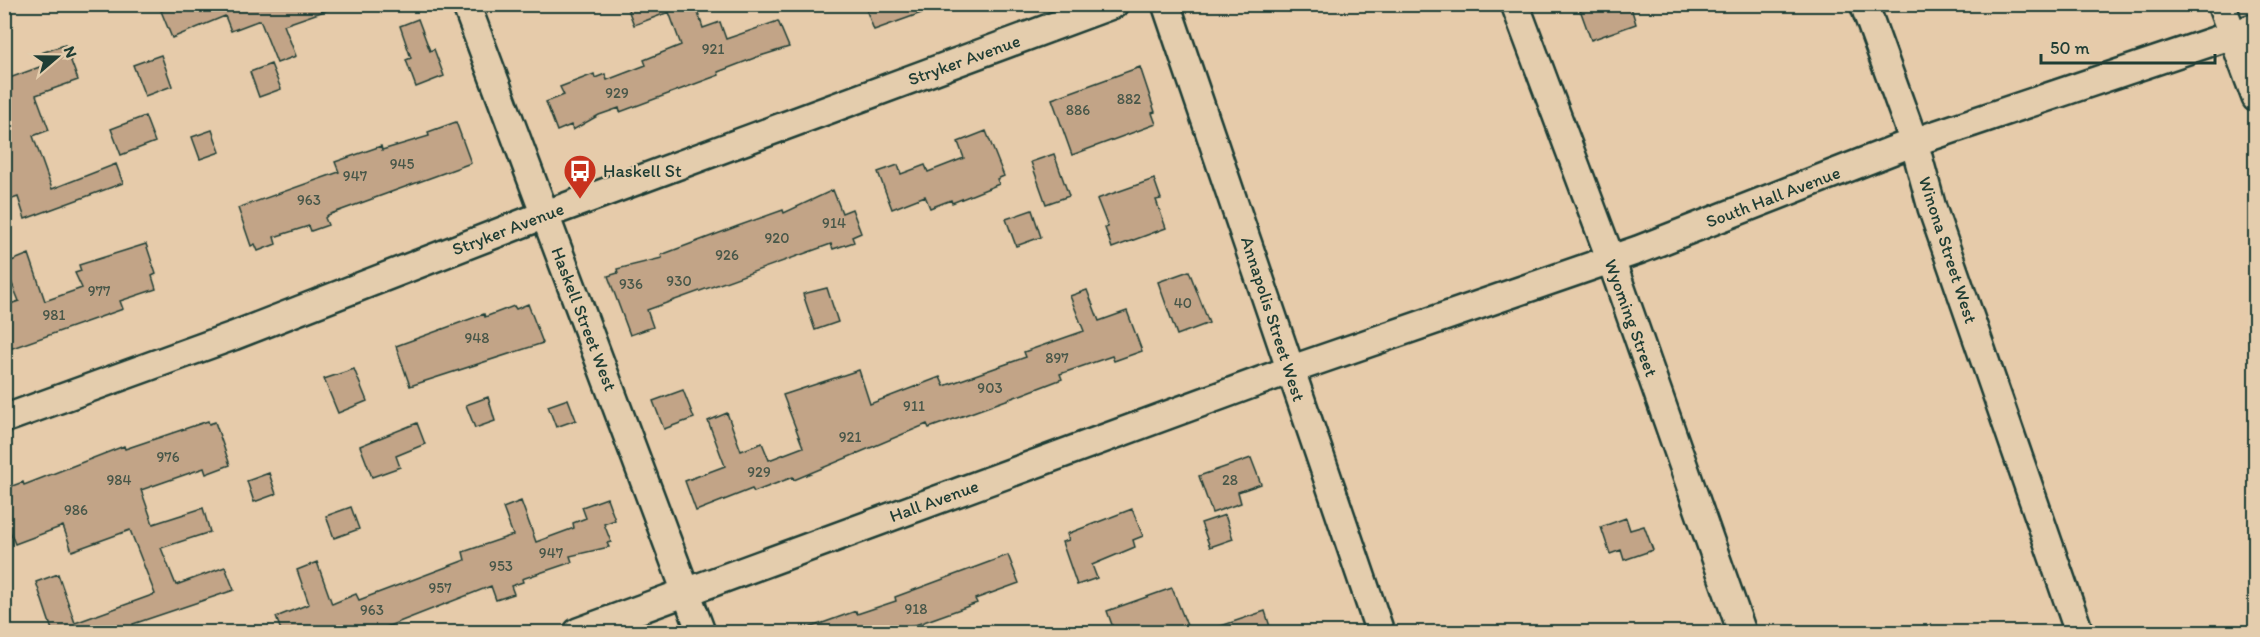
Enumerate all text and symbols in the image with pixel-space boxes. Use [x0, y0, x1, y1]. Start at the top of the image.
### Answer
north arrow [27, 27, 87, 87]
scale bar [2041, 27, 2215, 65]
street label: Stryker Avenue [905, 29, 1023, 91]
text: 50 m [2050, 37, 2090, 59]
house number: 921 [702, 40, 724, 58]
text: N [60, 44, 81, 60]
house number: 929 [605, 84, 629, 102]
house number: 882 [1117, 90, 1141, 108]
house number: 886 [1066, 101, 1090, 119]
bus stop icon: Haskell St [562, 153, 598, 200]
house number: 945 [390, 155, 414, 173]
place label: Haskell St [603, 160, 682, 182]
street label: South Hall Avenue [1703, 161, 1843, 233]
house number: 947 [343, 167, 368, 185]
street label: Winona Street West [1914, 174, 1982, 326]
house number: 963 [297, 191, 321, 209]
street label: Stryker Avenue [449, 198, 567, 260]
house number: 914 [822, 214, 846, 232]
house number: 920 [765, 229, 789, 247]
street label: Annapolis Street West [1236, 234, 1310, 404]
street label: Haskell Street West [546, 244, 622, 394]
house number: 926 [715, 246, 739, 264]
street label: Wyoming Street [1600, 256, 1663, 380]
house number: 930 [666, 272, 692, 290]
house number: 936 [619, 275, 643, 293]
house number: 977 [88, 282, 111, 300]
house number: 40 [1174, 294, 1192, 312]
house number: 981 [42, 306, 66, 324]
house number: 948 [464, 329, 490, 347]
house number: 897 [1045, 349, 1069, 367]
house number: 903 [977, 379, 1003, 397]
house number: 911 [903, 397, 925, 415]
house number: 921 [839, 428, 861, 446]
house number: 976 [156, 448, 180, 466]
house number: 929 [747, 463, 771, 481]
house number: 984 [106, 471, 132, 489]
house number: 28 [1222, 471, 1238, 489]
street label: Hall Avenue [886, 475, 982, 527]
house number: 986 [64, 501, 88, 519]
house number: 947 [539, 544, 564, 562]
house number: 953 [489, 557, 513, 575]
house number: 957 [428, 579, 452, 597]
house number: 918 [904, 600, 928, 618]
house number: 963 [360, 601, 384, 619]

